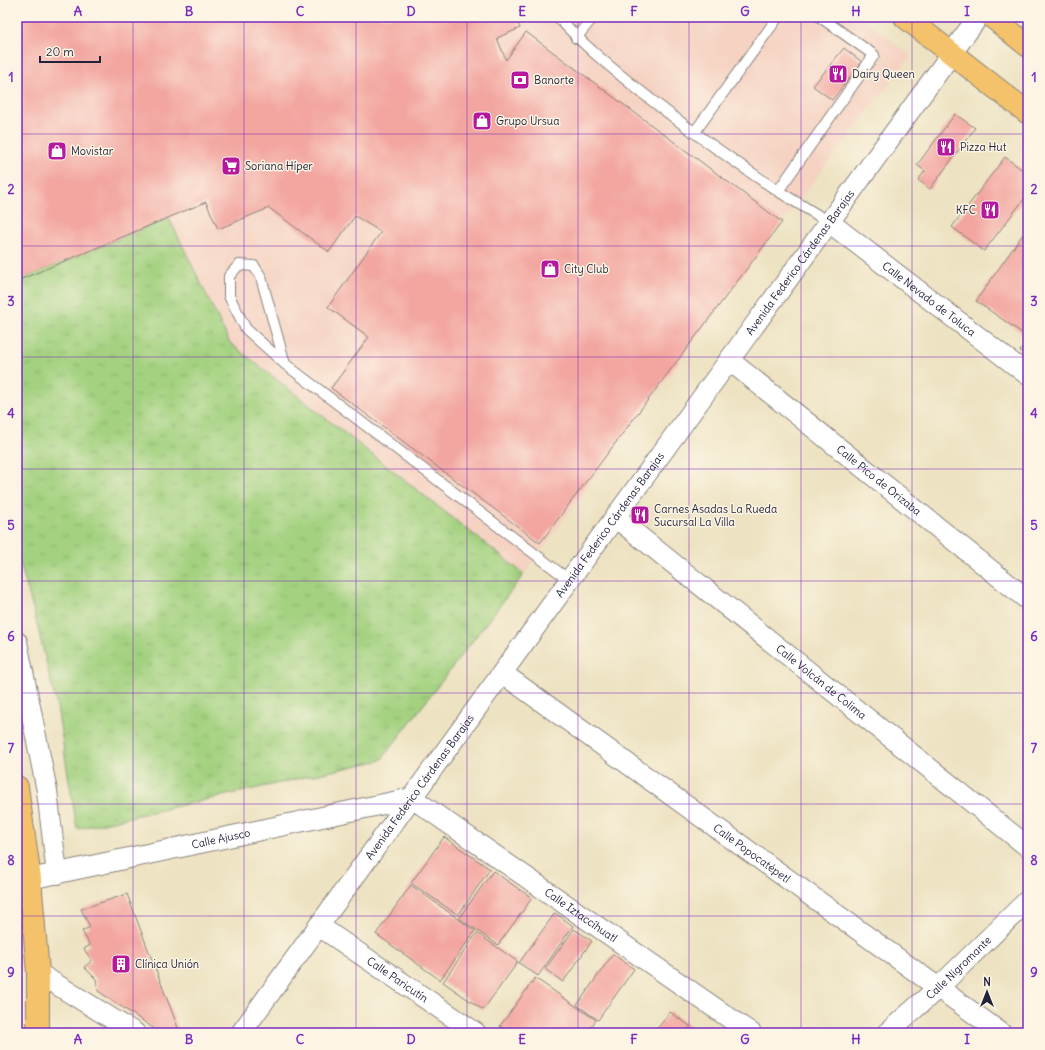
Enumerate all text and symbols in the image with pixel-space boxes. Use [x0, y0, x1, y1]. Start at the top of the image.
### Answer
text: A [74, 3, 83, 20]
text: B [185, 3, 194, 20]
text: C [296, 3, 305, 20]
text: D [406, 3, 416, 20]
text: E [518, 3, 526, 20]
text: F [630, 3, 638, 20]
text: G [740, 3, 750, 20]
text: H [851, 3, 861, 20]
text: I [964, 3, 970, 20]
scale bar [40, 38, 100, 64]
text: 20 m [46, 44, 74, 59]
restaurant icon: Dairy Queen [827, 63, 849, 85]
place label: Dairy Queen [852, 67, 915, 81]
text: 1 [8, 69, 14, 86]
bank icon: Banorte [509, 69, 531, 91]
text: 1 [1031, 69, 1037, 86]
place label: Banorte [534, 73, 574, 87]
shop icon: Grupo Ursua [471, 110, 493, 132]
place label: Grupo Ursua [496, 114, 560, 128]
restaurant icon: Pizza Hut [935, 136, 957, 158]
shop icon: Movistar [46, 140, 68, 162]
place label: Pizza Hut [960, 140, 1007, 154]
place label: Movistar [71, 144, 114, 158]
supermarket icon: Soriana Híper [220, 155, 242, 177]
place label: Soriana Híper [245, 159, 313, 173]
text: 2 [7, 181, 15, 198]
text: 2 [1030, 181, 1038, 198]
street label: Avenida Federico Cárdenas Barajas [743, 187, 857, 338]
restaurant icon: KFC [979, 199, 1001, 221]
place label: KFC [956, 203, 976, 217]
shop icon: City Club [539, 258, 561, 280]
street label: Calle Nevado de Toluca [879, 258, 978, 339]
place label: City Club [564, 262, 608, 276]
text: 3 [7, 293, 15, 310]
text: 3 [1030, 293, 1038, 310]
text: 4 [7, 405, 15, 422]
text: 4 [1030, 405, 1038, 422]
street label: Calle Pico de Orizaba [834, 442, 924, 518]
street label: Avenida Federico Cárdenas Barajas [552, 449, 667, 600]
place label: Carnes Asadas La Rueda Sucursal La Villa [654, 502, 777, 529]
restaurant icon: Carnes Asadas La Rueda Sucursal La Villa [629, 504, 651, 526]
text: 5 [7, 517, 15, 534]
text: 5 [1030, 517, 1038, 534]
text: 6 [7, 628, 15, 645]
text: 6 [1030, 628, 1038, 645]
street label: Calle Volcán de Colima [773, 641, 869, 722]
street label: Avenida Federico Cárdenas Barajas [362, 712, 477, 862]
text: 7 [8, 740, 15, 757]
text: 7 [1031, 740, 1038, 757]
street label: Calle Popocatépetl [710, 821, 793, 886]
street label: Calle Ajusco [190, 826, 251, 852]
text: 8 [7, 852, 15, 869]
text: 8 [1030, 852, 1038, 869]
street label: Calle Iztaccíhuatl [542, 885, 620, 945]
street label: Calle Nigromante [923, 933, 993, 1001]
building icon: Clínica Unión [110, 953, 132, 975]
street label: Calle Paricutín [364, 954, 431, 1005]
place label: Clínica Unión [135, 957, 199, 971]
text: 9 [7, 964, 15, 981]
text: 9 [1030, 964, 1038, 981]
north arrow [967, 972, 1007, 1012]
text: A [74, 1031, 83, 1048]
text: B [185, 1031, 194, 1048]
text: C [296, 1031, 305, 1048]
text: D [406, 1031, 416, 1048]
text: E [518, 1031, 526, 1048]
text: F [630, 1031, 638, 1048]
text: G [740, 1031, 750, 1048]
text: H [851, 1031, 861, 1048]
text: I [964, 1031, 970, 1048]

